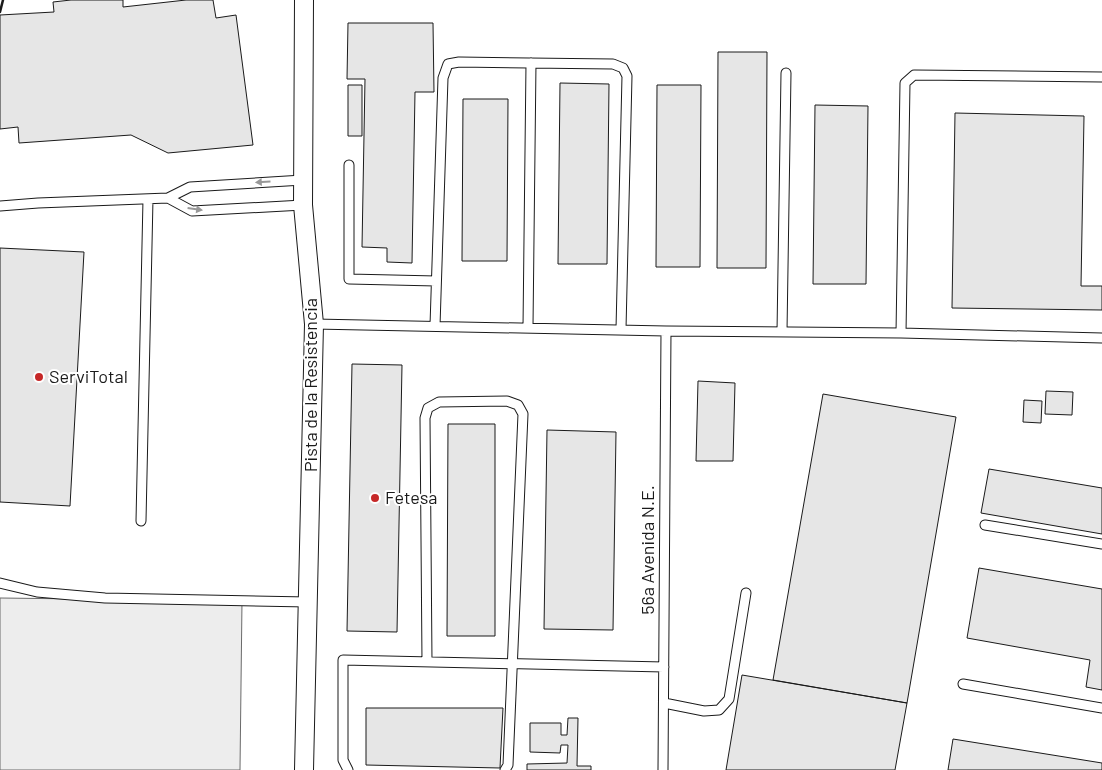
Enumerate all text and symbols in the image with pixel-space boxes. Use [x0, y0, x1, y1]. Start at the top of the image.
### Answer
one-way arrow [255, 179, 271, 187]
one-way arrow [187, 205, 203, 213]
street label: Pista de la Resistencia [299, 298, 321, 472]
place label: ServiTotal [49, 365, 128, 387]
marker: ServiTotal [33, 371, 45, 383]
street label: 56a Avenida N.E. [636, 485, 658, 615]
place label: Fetesa [385, 486, 438, 508]
marker: Fetesa [369, 492, 381, 504]

